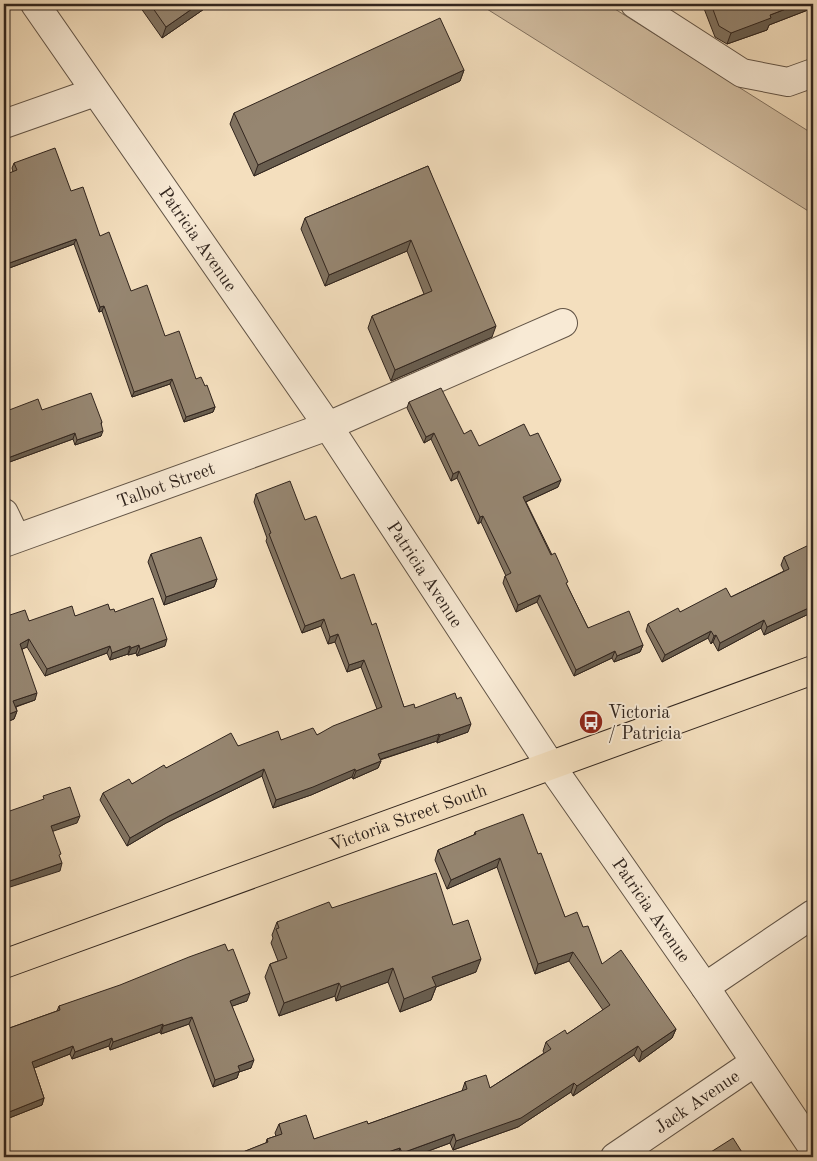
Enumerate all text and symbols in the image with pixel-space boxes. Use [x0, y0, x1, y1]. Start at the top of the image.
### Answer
street label: Patricia Avenue [155, 184, 240, 295]
street label: Talbot Street [115, 460, 218, 511]
street label: Patricia Avenue [383, 518, 466, 631]
place label: Victoria / Patricia [608, 704, 682, 743]
bus stop icon: Victoria / Patricia [578, 709, 604, 735]
street label: Victoria Street South [327, 781, 490, 855]
street label: Patricia Avenue [608, 855, 693, 966]
street label: Jack Avenue [652, 1067, 743, 1137]

